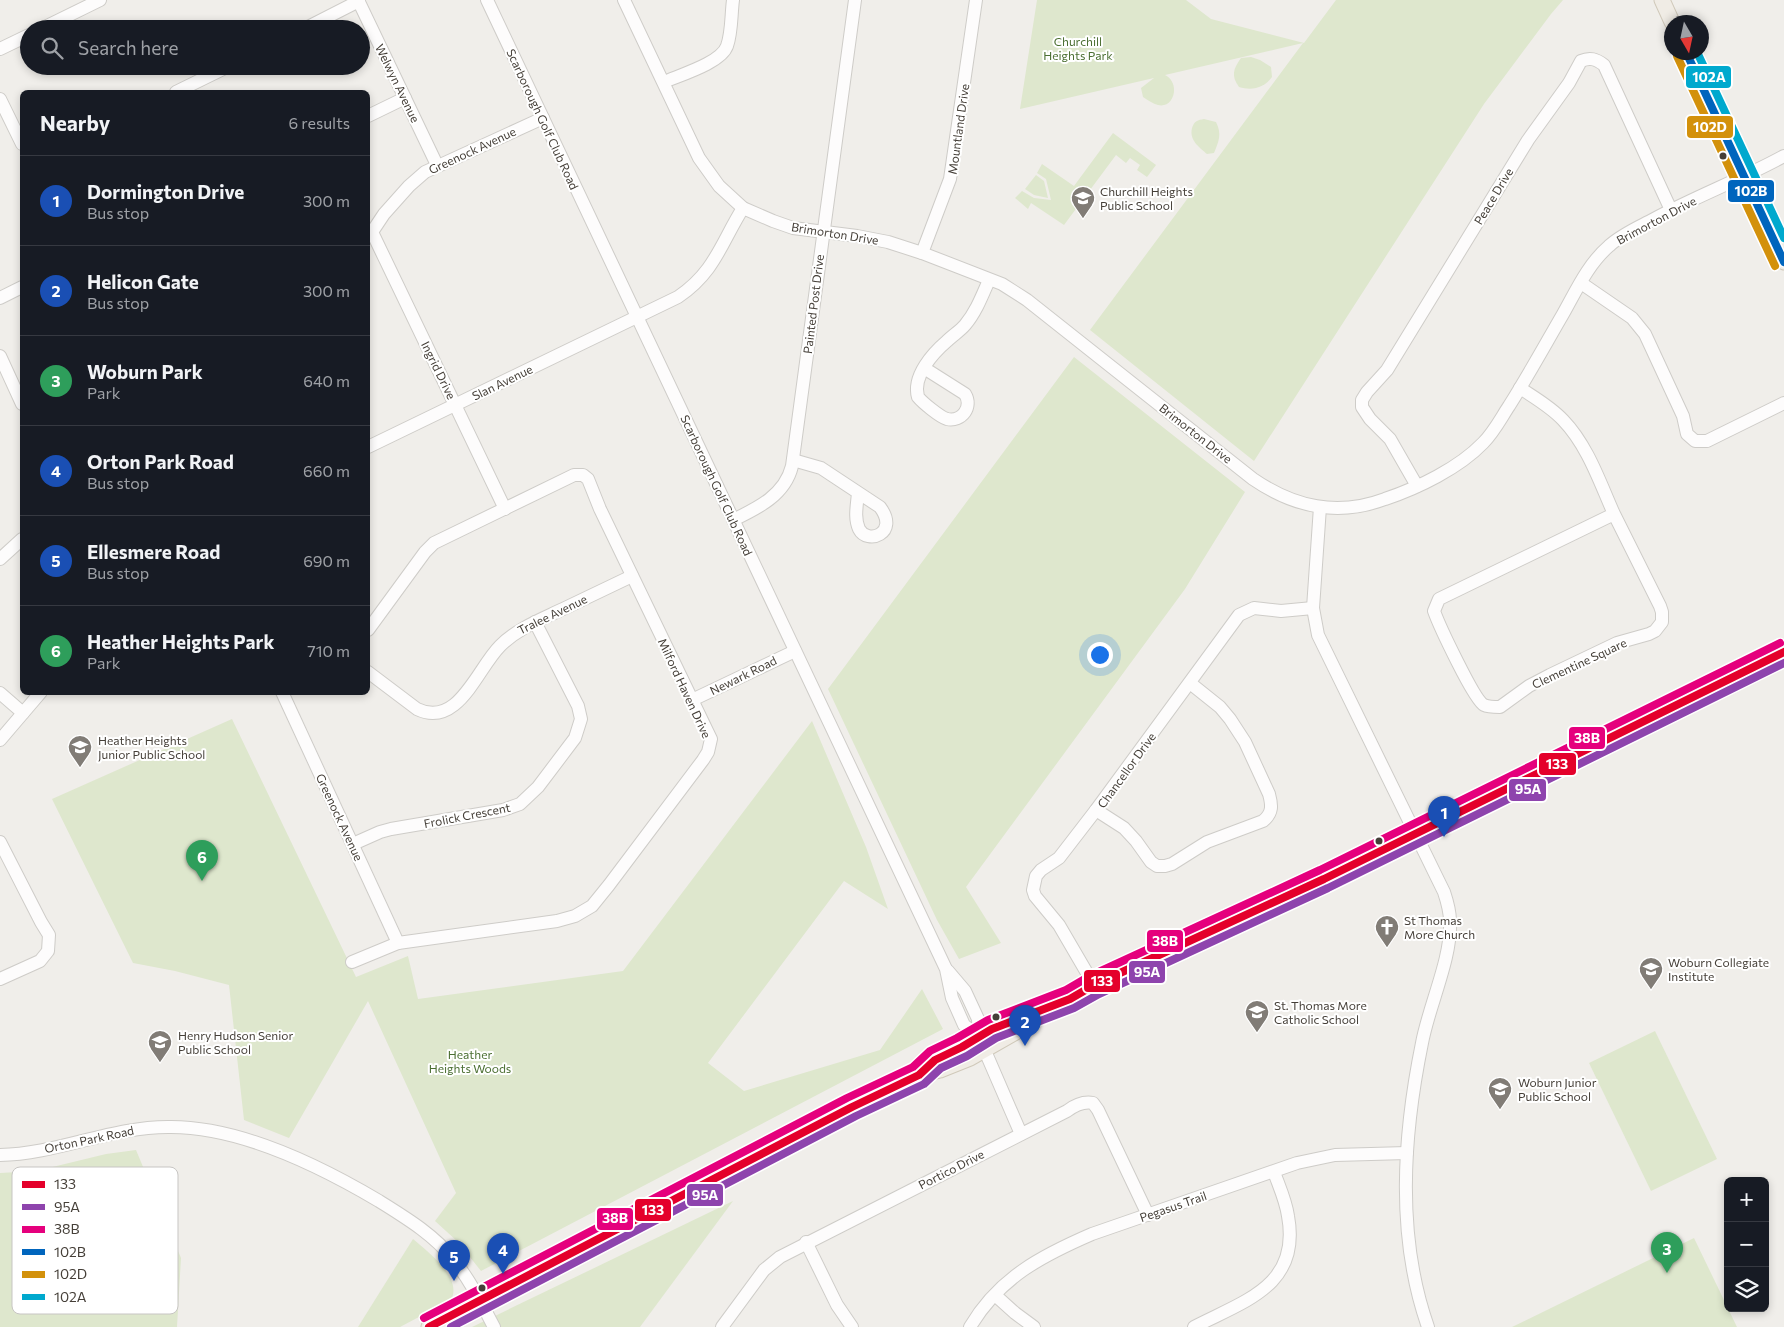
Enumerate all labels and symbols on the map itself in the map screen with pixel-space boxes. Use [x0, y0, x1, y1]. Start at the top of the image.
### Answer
north arrow [1664, 15, 1709, 60]
park label: Churchill Heights Park [1043, 34, 1113, 62]
street label: Welwyn Avenue [373, 41, 423, 125]
street label: Scarborough Golf Club Road [504, 46, 582, 192]
line badge: 102A [1685, 65, 1732, 89]
text: 102A [1692, 68, 1726, 85]
street label: Mountland Drive [945, 83, 971, 175]
line badge: 102D [1686, 115, 1734, 139]
text: 102D [1693, 118, 1727, 135]
street label: Greenock Avenue [426, 124, 518, 176]
unlabelled marker [1718, 151, 1728, 161]
street label: Peace Drive [1471, 165, 1515, 227]
line badge: 102B [1727, 179, 1775, 203]
text: 102B [1735, 182, 1767, 199]
place label: Churchill Heights Public School [1100, 184, 1193, 212]
school or university icon: Churchill Heights Public School [1070, 185, 1096, 219]
street label: Brimorton Drive [1614, 193, 1698, 247]
street label: Brimorton Drive [790, 219, 880, 247]
street label: Painted Post Drive [800, 253, 826, 355]
street label: Ingrid Drive [419, 339, 459, 401]
street label: Slan Avenue [469, 361, 535, 403]
street label: Brimorton Drive [1157, 400, 1235, 466]
street label: Scarborough Golf Club Road [678, 412, 756, 558]
street label: Tralee Avenue [515, 591, 589, 637]
street label: Clementine Square [1529, 635, 1629, 691]
street label: Milford Haven Drive [656, 636, 714, 740]
your location [1087, 642, 1113, 668]
street label: Newark Road [707, 653, 779, 697]
line badge: 38B [1568, 726, 1606, 750]
text: 38B [1574, 729, 1600, 746]
street label: Chancellor Drive [1094, 730, 1158, 810]
place label: Heather Heights Junior Public School [98, 733, 205, 762]
school or university icon: Heather Heights Junior Public School [67, 734, 93, 768]
line badge: 133 [1538, 752, 1577, 776]
text: 133 [1546, 755, 1568, 772]
street label: Greenock Avenue [314, 771, 366, 863]
line badge: 95A [1508, 778, 1547, 802]
text: 95A [1515, 780, 1541, 797]
pin: 1 [1428, 796, 1460, 837]
street label: Frolick Crescent [422, 800, 512, 830]
unlabelled marker [1374, 836, 1384, 846]
pin: 6 [186, 840, 218, 881]
place label: St Thomas More Church [1404, 913, 1475, 941]
church icon: St Thomas More Church [1374, 914, 1400, 948]
line badge: 38B [1146, 929, 1184, 953]
text: 38B [1152, 932, 1178, 949]
place label: Woburn Collegiate Institute [1668, 955, 1769, 983]
school or university icon: Woburn Collegiate Institute [1638, 956, 1664, 990]
line badge: 95A [1128, 960, 1166, 984]
text: 95A [1134, 963, 1160, 980]
line badge: 133 [1083, 969, 1121, 993]
text: 133 [1091, 972, 1113, 989]
place label: St. Thomas More Catholic School [1274, 998, 1367, 1026]
school or university icon: St. Thomas More Catholic School [1244, 999, 1270, 1033]
pin: 2 [1009, 1005, 1041, 1046]
unlabelled marker [991, 1012, 1001, 1022]
place label: Henry Hudson Senior Public School [178, 1028, 293, 1056]
school or university icon: Henry Hudson Senior Public School [147, 1029, 173, 1063]
park label: Heather Heights Woods [429, 1047, 511, 1075]
place label: Woburn Junior Public School [1518, 1075, 1597, 1103]
school or university icon: Woburn Junior Public School [1487, 1076, 1513, 1110]
street label: Orton Park Road [43, 1123, 135, 1155]
street label: Portico Drive [916, 1146, 986, 1192]
legend [12, 1167, 178, 1314]
text: 133 [54, 1175, 76, 1192]
line badge: 95A [686, 1183, 724, 1207]
text: 95A [692, 1186, 718, 1203]
street label: Pegasus Trail [1138, 1188, 1208, 1224]
text: 95A [54, 1198, 80, 1215]
line badge: 133 [634, 1198, 672, 1222]
text: 133 [642, 1201, 664, 1218]
line badge: 38B [596, 1207, 634, 1231]
text: 38B [602, 1209, 628, 1226]
text: 38B [54, 1220, 80, 1237]
pin: 3 [1651, 1232, 1683, 1273]
pin: 4 [487, 1233, 519, 1274]
pin: 5 [438, 1240, 470, 1281]
text: 102B [54, 1243, 86, 1260]
text: 102D [54, 1265, 87, 1282]
unlabelled marker [477, 1283, 487, 1293]
text: 102A [54, 1288, 87, 1305]

